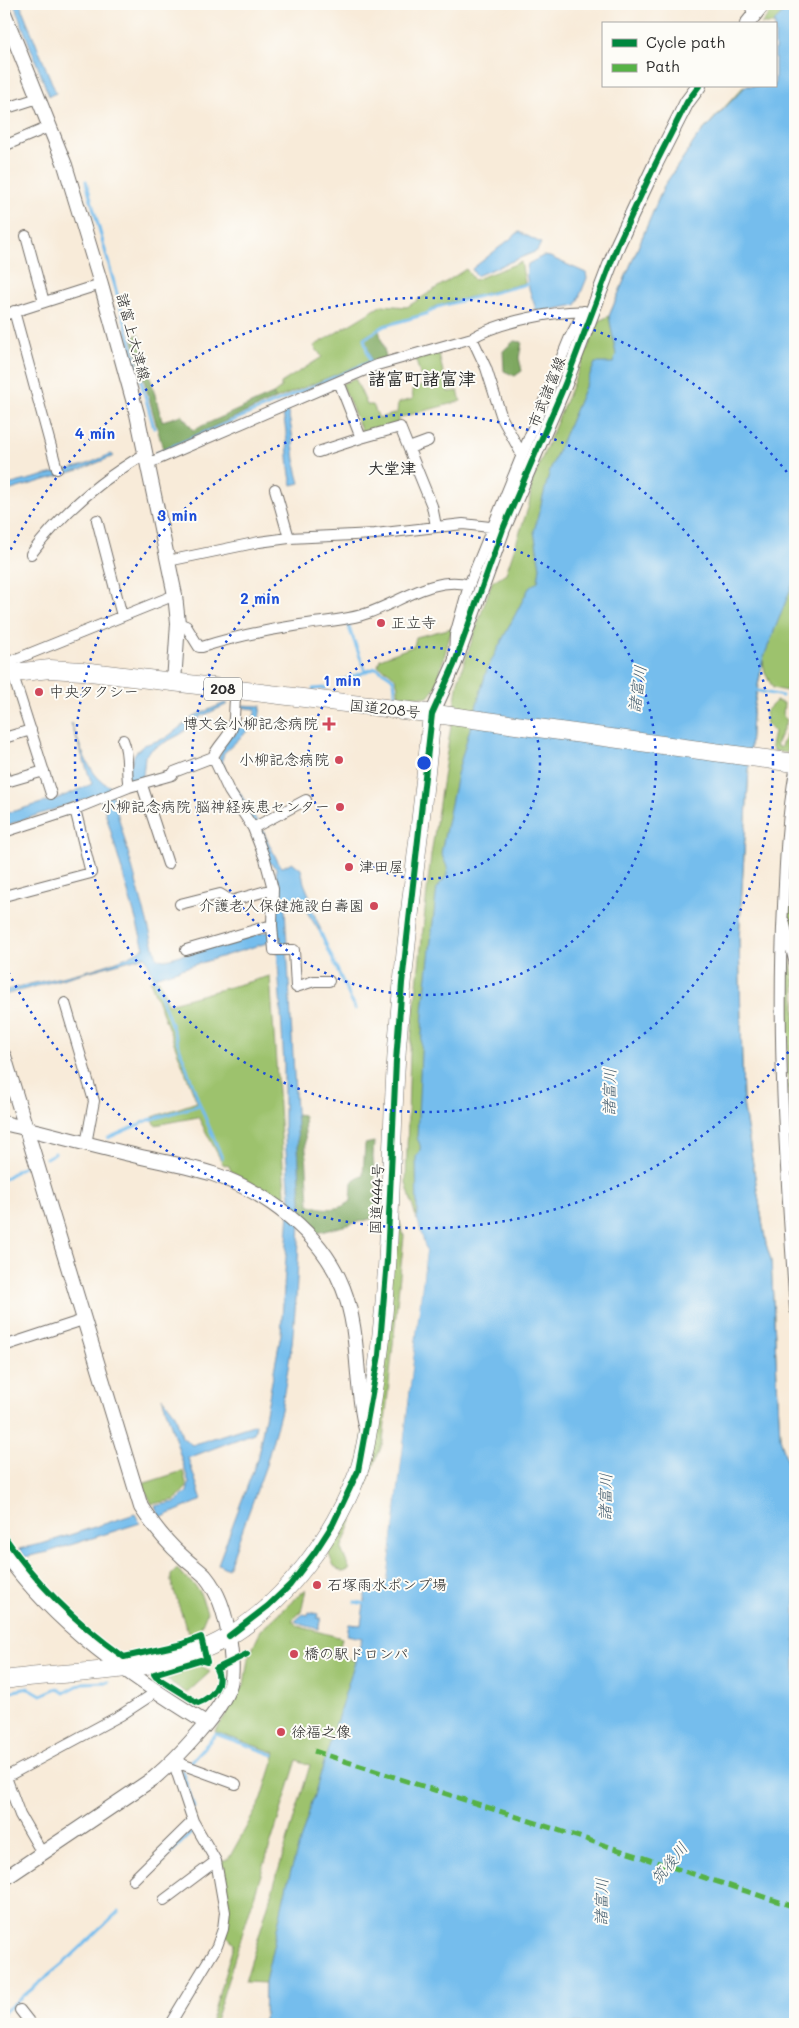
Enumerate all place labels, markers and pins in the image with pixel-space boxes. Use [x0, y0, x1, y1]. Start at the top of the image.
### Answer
place label: 正立寺 [391, 612, 436, 632]
marker: 正立寺 [375, 617, 387, 629]
place label: 中央タクシー [49, 681, 139, 701]
marker: 中央タクシー [33, 686, 45, 698]
place label: 博文会小柳記念病院 [183, 713, 318, 733]
marker: 博文会小柳記念病院 [322, 717, 336, 731]
place label: 小柳記念病院 [239, 749, 329, 769]
marker: 小柳記念病院 [333, 754, 345, 766]
centre of rings [415, 754, 433, 772]
place label: 小柳記念病院 脳神経疾患センター [101, 796, 330, 816]
marker: 小柳記念病院 脳神経疾患センター [334, 801, 346, 813]
place label: 津田屋 [359, 856, 404, 876]
marker: 津田屋 [343, 861, 355, 873]
place label: 介護老人保健施設白壽園 [199, 895, 364, 915]
marker: 介護老人保健施設白壽園 [368, 900, 380, 912]
place label: 石塚雨水ポンプ場 [327, 1574, 447, 1594]
marker: 石塚雨水ポンプ場 [311, 1579, 323, 1591]
place label: 橋の駅ドロンパ [304, 1643, 408, 1663]
marker: 橋の駅ドロンパ [288, 1648, 300, 1660]
place label: 徐福之像 [291, 1721, 351, 1741]
marker: 徐福之像 [275, 1726, 287, 1738]

